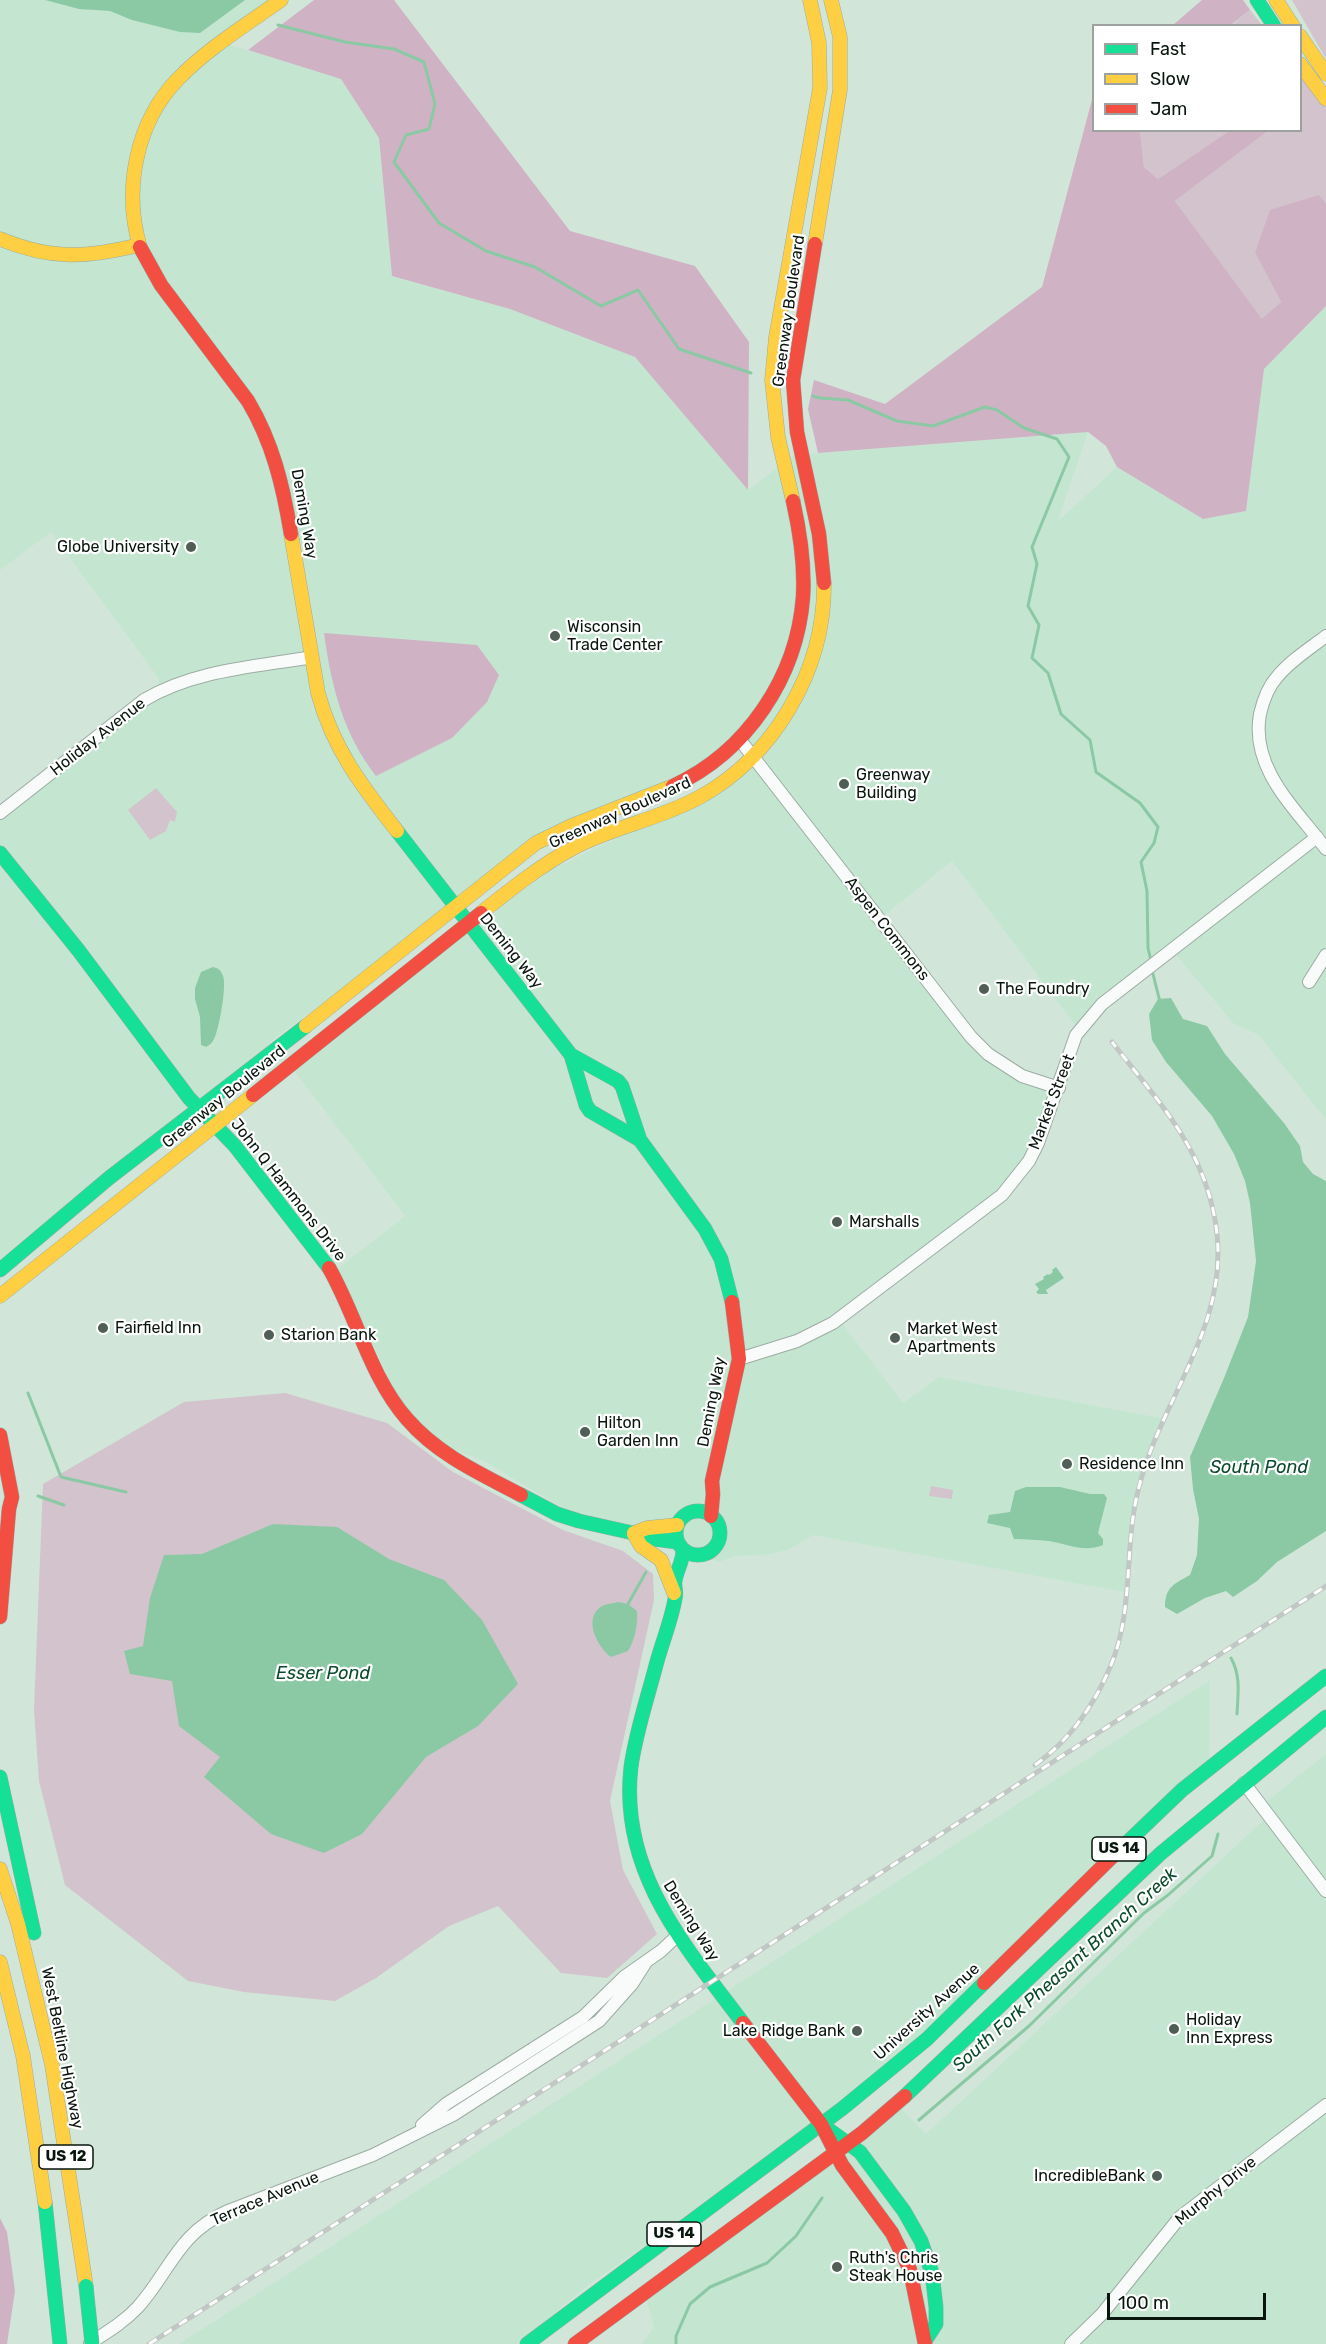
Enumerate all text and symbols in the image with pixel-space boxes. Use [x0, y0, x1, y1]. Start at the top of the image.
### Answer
legend [1092, 24, 1302, 132]
text: Fast [1150, 38, 1186, 60]
text: Slow [1150, 68, 1190, 90]
text: Jam [1150, 98, 1187, 120]
street label: Greenway Boulevard [769, 234, 809, 388]
street label: Deming Way [287, 467, 321, 561]
place label: Globe University [57, 537, 179, 557]
marker: Globe University [184, 540, 198, 554]
place label: Wisconsin Trade Center [567, 617, 663, 655]
marker: Wisconsin Trade Center [548, 629, 562, 643]
street label: Holiday Avenue [47, 694, 149, 780]
place label: Greenway Building [856, 765, 930, 803]
street label: Greenway Boulevard [546, 773, 694, 853]
marker: Greenway Building [837, 777, 851, 791]
street label: Aspen Commons [841, 873, 933, 985]
street label: Deming Way [475, 909, 547, 993]
place label: The Foundry [996, 979, 1090, 999]
marker: The Foundry [977, 982, 991, 996]
street label: Greenway Boulevard [158, 1041, 290, 1153]
street label: Market Street [1025, 1051, 1079, 1153]
street label: John Q Hammons Drive [226, 1115, 350, 1265]
place label: Marshalls [849, 1212, 919, 1232]
marker: Marshalls [830, 1215, 844, 1229]
place label: Fairfield Inn [115, 1318, 202, 1338]
place label: Market West Apartments [907, 1319, 997, 1357]
marker: Fairfield Inn [96, 1321, 110, 1335]
place label: Starion Bank [281, 1325, 376, 1345]
marker: Starion Bank [262, 1328, 276, 1342]
marker: Market West Apartments [888, 1331, 902, 1345]
street label: Deming Way [694, 1355, 730, 1449]
place label: Hilton Garden Inn [597, 1413, 678, 1451]
marker: Hilton Garden Inn [578, 1425, 592, 1439]
place label: Residence Inn [1079, 1454, 1184, 1474]
marker: Residence Inn [1060, 1457, 1074, 1471]
water label: South Pond [1210, 1457, 1308, 1479]
water label: Esser Pond [276, 1663, 370, 1685]
road number: US 14 [1092, 1837, 1146, 1861]
water label: South Fork Pheasant Branch Creek [948, 1863, 1182, 2077]
street label: Deming Way [659, 1877, 723, 1965]
street label: University Avenue [870, 1960, 984, 2064]
street label: West Beltline Highway [37, 1965, 87, 2131]
place label: Holiday Inn Express [1186, 2010, 1273, 2048]
place label: Lake Ridge Bank [723, 2021, 845, 2041]
marker: Holiday Inn Express [1167, 2022, 1181, 2036]
marker: Lake Ridge Bank [850, 2024, 864, 2038]
road number: US 12 [39, 2145, 93, 2169]
street label: Murphy Drive [1172, 2152, 1260, 2230]
place label: IncredibleBank [1034, 2166, 1145, 2186]
street label: Terrace Avenue [208, 2168, 322, 2230]
marker: IncredibleBank [1150, 2169, 1164, 2183]
road number: US 14 [647, 2222, 701, 2246]
place label: Ruth's Chris Steak House [849, 2248, 943, 2286]
marker: Ruth's Chris Steak House [830, 2260, 844, 2274]
scale bar [1110, 2281, 1269, 2319]
text: 100 m [1118, 2292, 1169, 2314]

